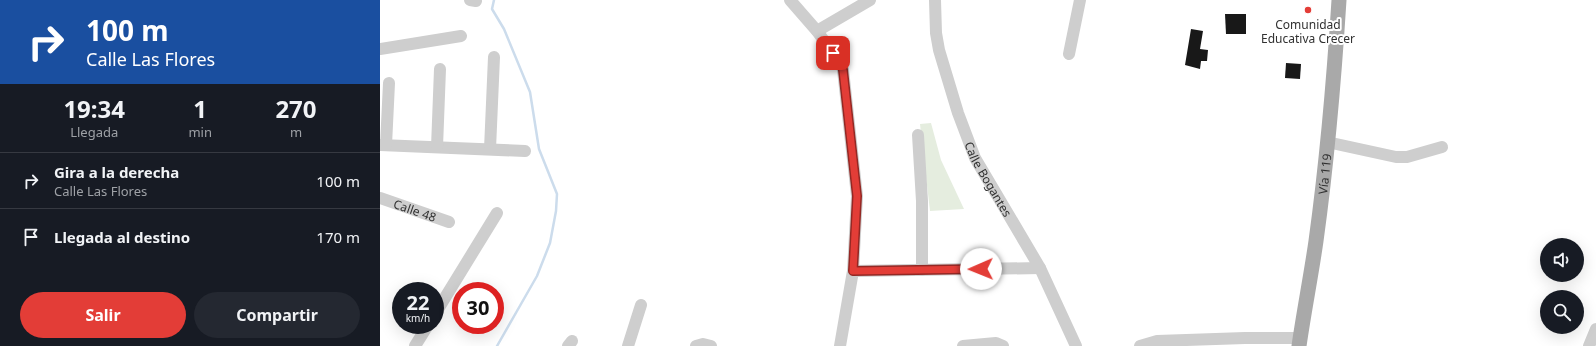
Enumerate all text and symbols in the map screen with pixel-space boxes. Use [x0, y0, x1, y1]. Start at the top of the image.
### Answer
marker: Comunidad Educativa Crecer [1303, 5, 1313, 15]
text: 100 m [86, 11, 169, 49]
icon: right [20, 16, 72, 68]
place label: Comunidad Educativa Crecer [1261, 16, 1355, 47]
pin [816, 36, 850, 70]
icon: arrive [822, 42, 844, 64]
text: Calle Las Flores [86, 47, 215, 71]
text: 19:34 [63, 92, 125, 125]
text: 1 [193, 92, 207, 125]
text: 270 [275, 92, 317, 125]
text: Llegada [70, 123, 118, 141]
text: min [188, 123, 212, 141]
text: m [290, 123, 302, 141]
street label: Calle Bogantes [961, 139, 1016, 220]
street label: Vía 119 [1314, 153, 1335, 195]
text: Gira a la derecha [54, 162, 179, 182]
icon: right [20, 170, 42, 192]
text: 100 m [316, 171, 360, 191]
text: Calle Las Flores [54, 182, 147, 200]
street label: Calle 48 [391, 195, 439, 225]
icon: arrive [20, 226, 42, 248]
text: Llegada al destino [54, 227, 190, 247]
text: 170 m [316, 227, 360, 247]
map controls [1540, 238, 1584, 334]
button: sound [1540, 238, 1584, 282]
position arrow [960, 248, 1002, 290]
speed limit sign: 30 [452, 282, 504, 334]
text: 22 [407, 289, 429, 316]
button: search [1540, 290, 1584, 334]
button: Salir [20, 292, 186, 338]
button: Compartir [194, 292, 360, 338]
text: km/h [406, 311, 430, 325]

